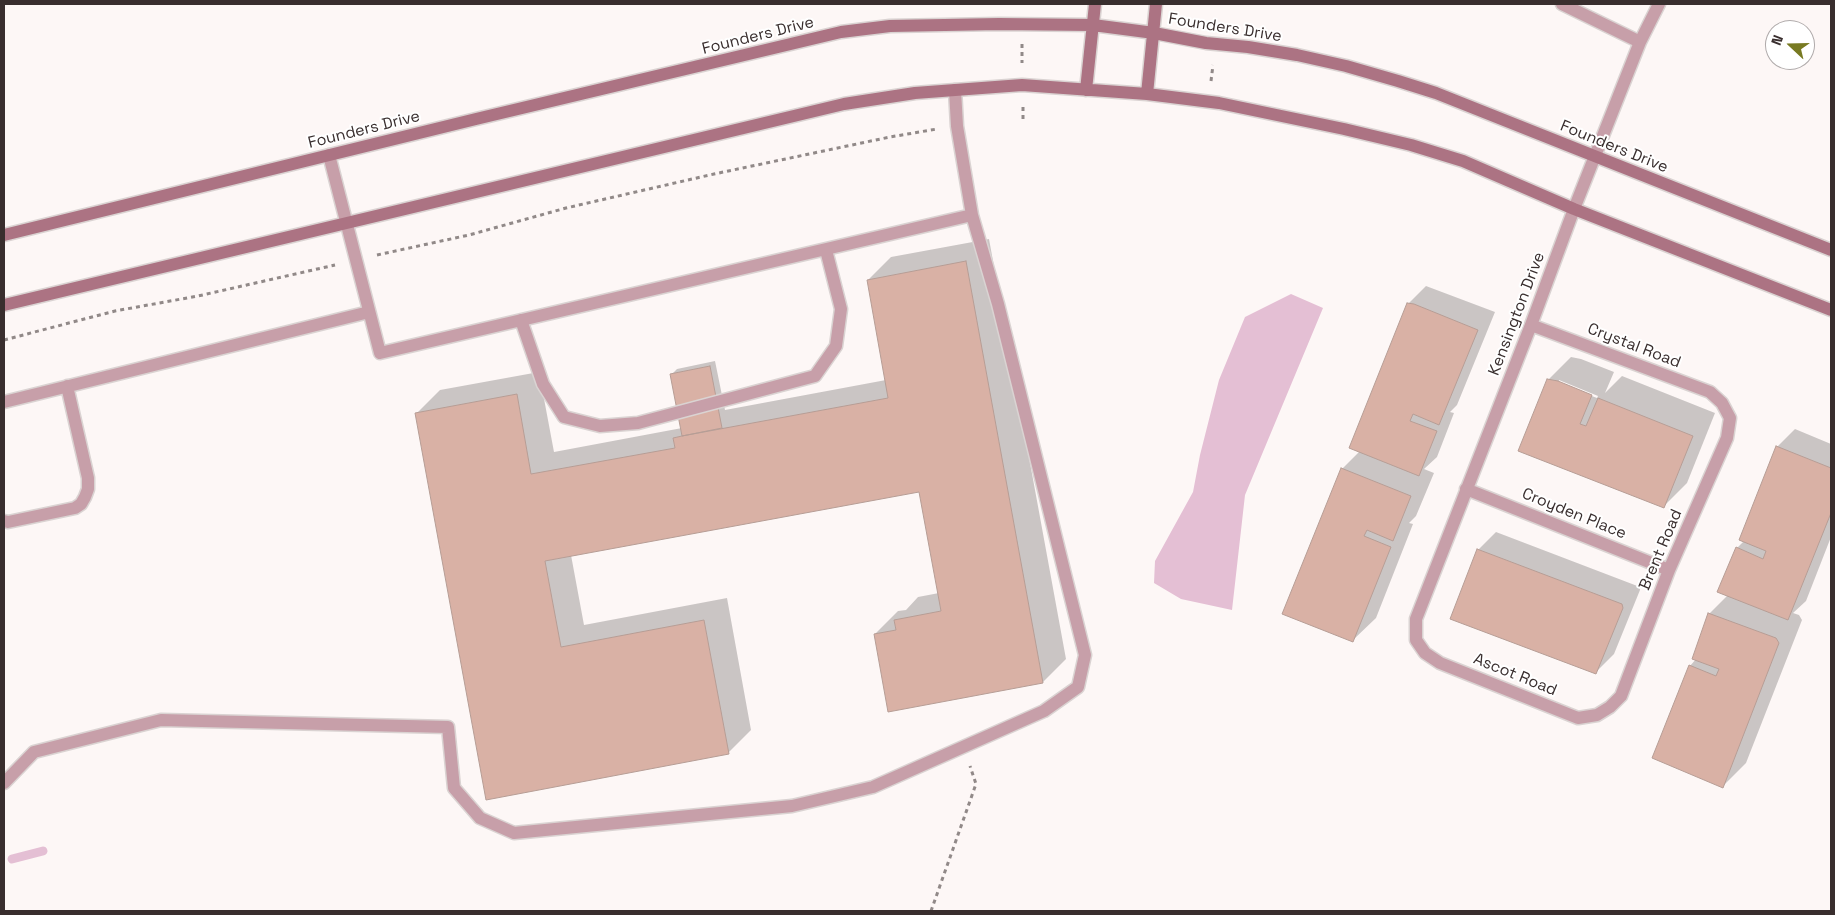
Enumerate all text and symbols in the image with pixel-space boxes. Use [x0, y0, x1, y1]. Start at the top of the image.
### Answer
street label: Founders Drive [1167, 10, 1283, 46]
street label: Founders Drive [700, 13, 816, 59]
north arrow [1765, 20, 1815, 70]
text: N [1767, 32, 1787, 48]
street label: Founders Drive [306, 107, 422, 153]
street label: Founders Drive [1557, 117, 1671, 177]
street label: Kensington Drive [1485, 250, 1549, 378]
street label: Crystal Road [1585, 319, 1683, 373]
street label: Croyden Place [1519, 484, 1629, 544]
street label: Brent Road [1635, 507, 1687, 593]
street label: Ascot Road [1470, 650, 1560, 700]

